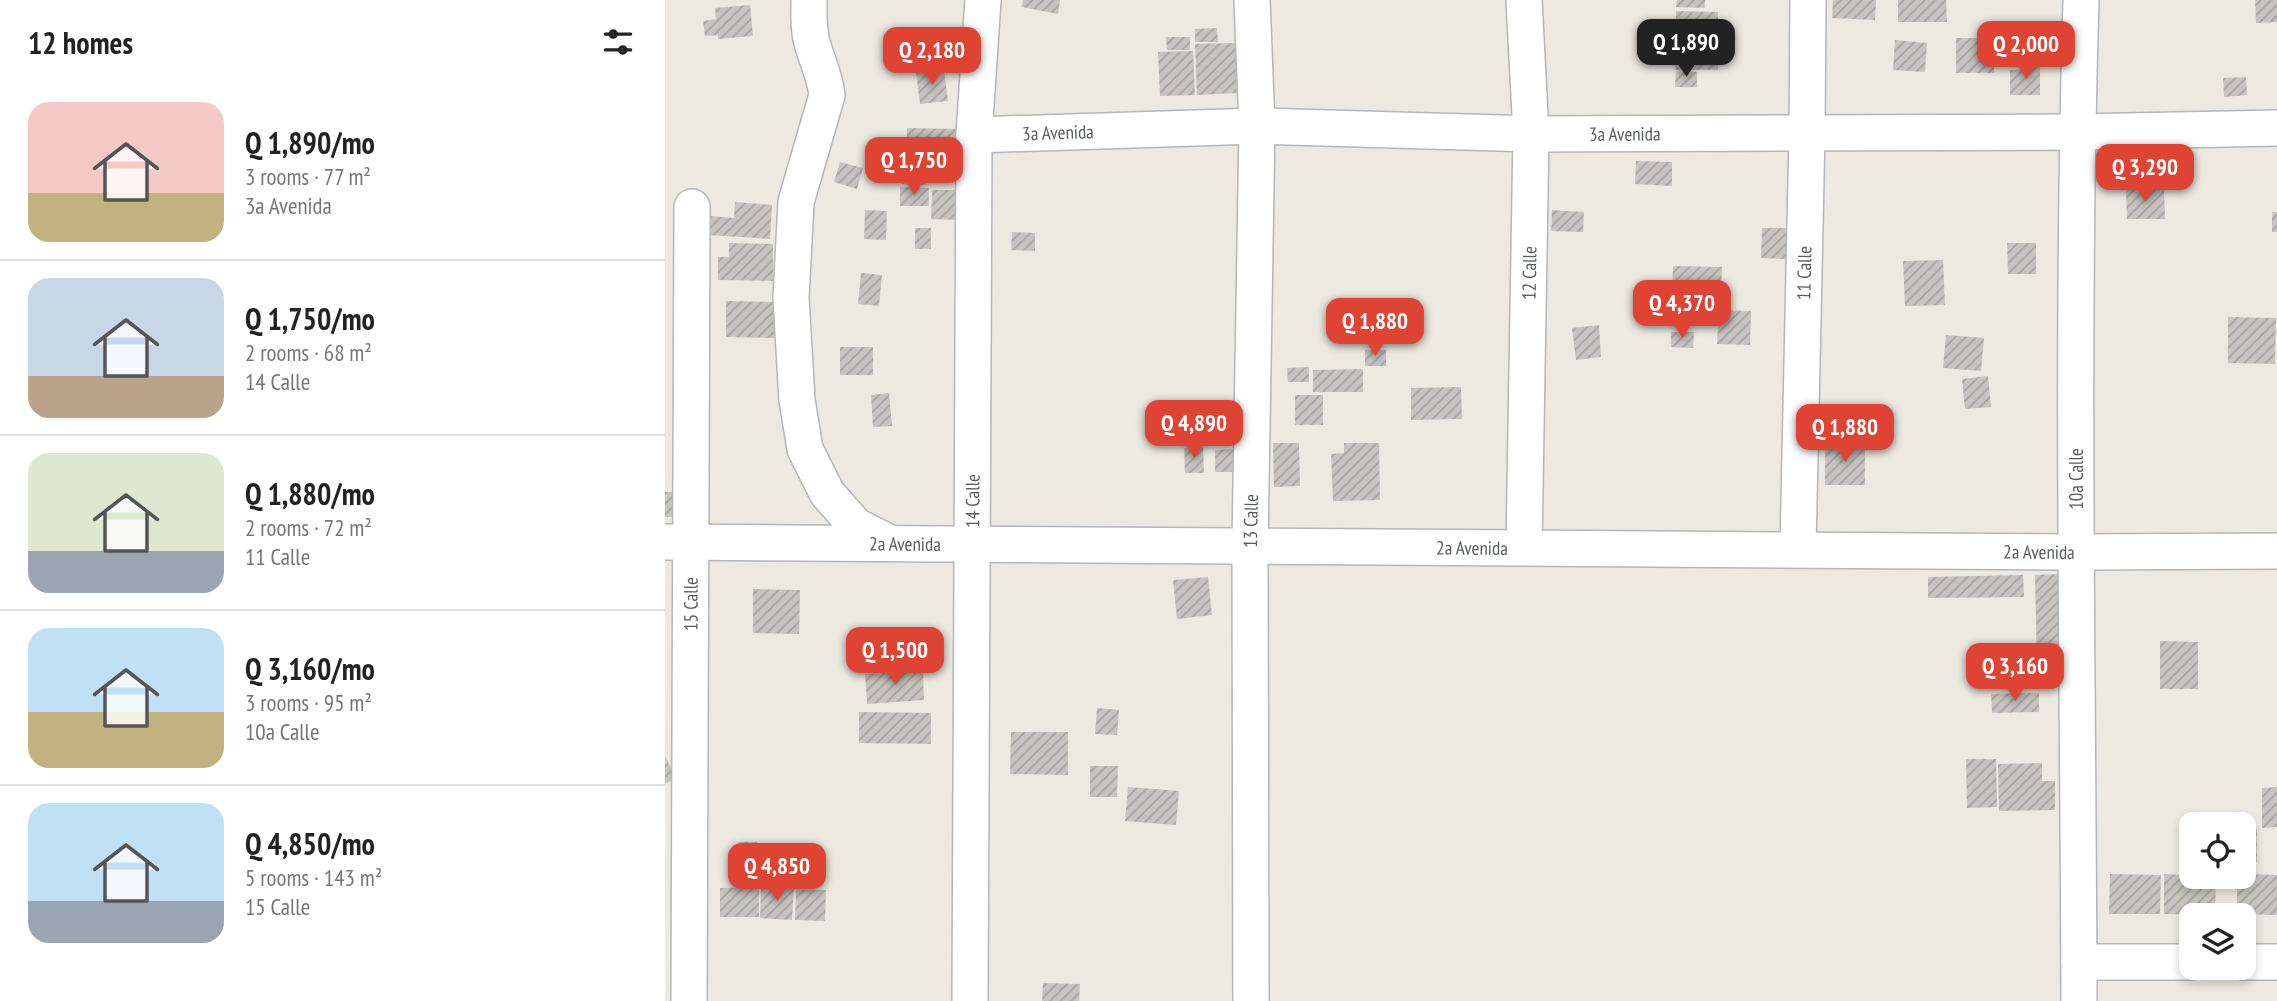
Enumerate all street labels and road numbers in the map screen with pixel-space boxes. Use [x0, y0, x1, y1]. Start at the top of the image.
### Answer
street label: 3a Avenida [1022, 119, 1094, 145]
street label: 3a Avenida [1589, 122, 1661, 146]
street label: 12 Calle [1517, 246, 1541, 300]
street label: 11 Calle [1791, 246, 1817, 300]
street label: 10a Calle [2064, 448, 2088, 510]
street label: 14 Calle [960, 474, 984, 528]
street label: 13 Calle [1238, 494, 1263, 548]
street label: 2a Avenida [869, 531, 941, 556]
street label: 2a Avenida [1436, 535, 1508, 560]
street label: 2a Avenida [2003, 539, 2075, 564]
street label: 15 Calle [678, 577, 703, 631]

